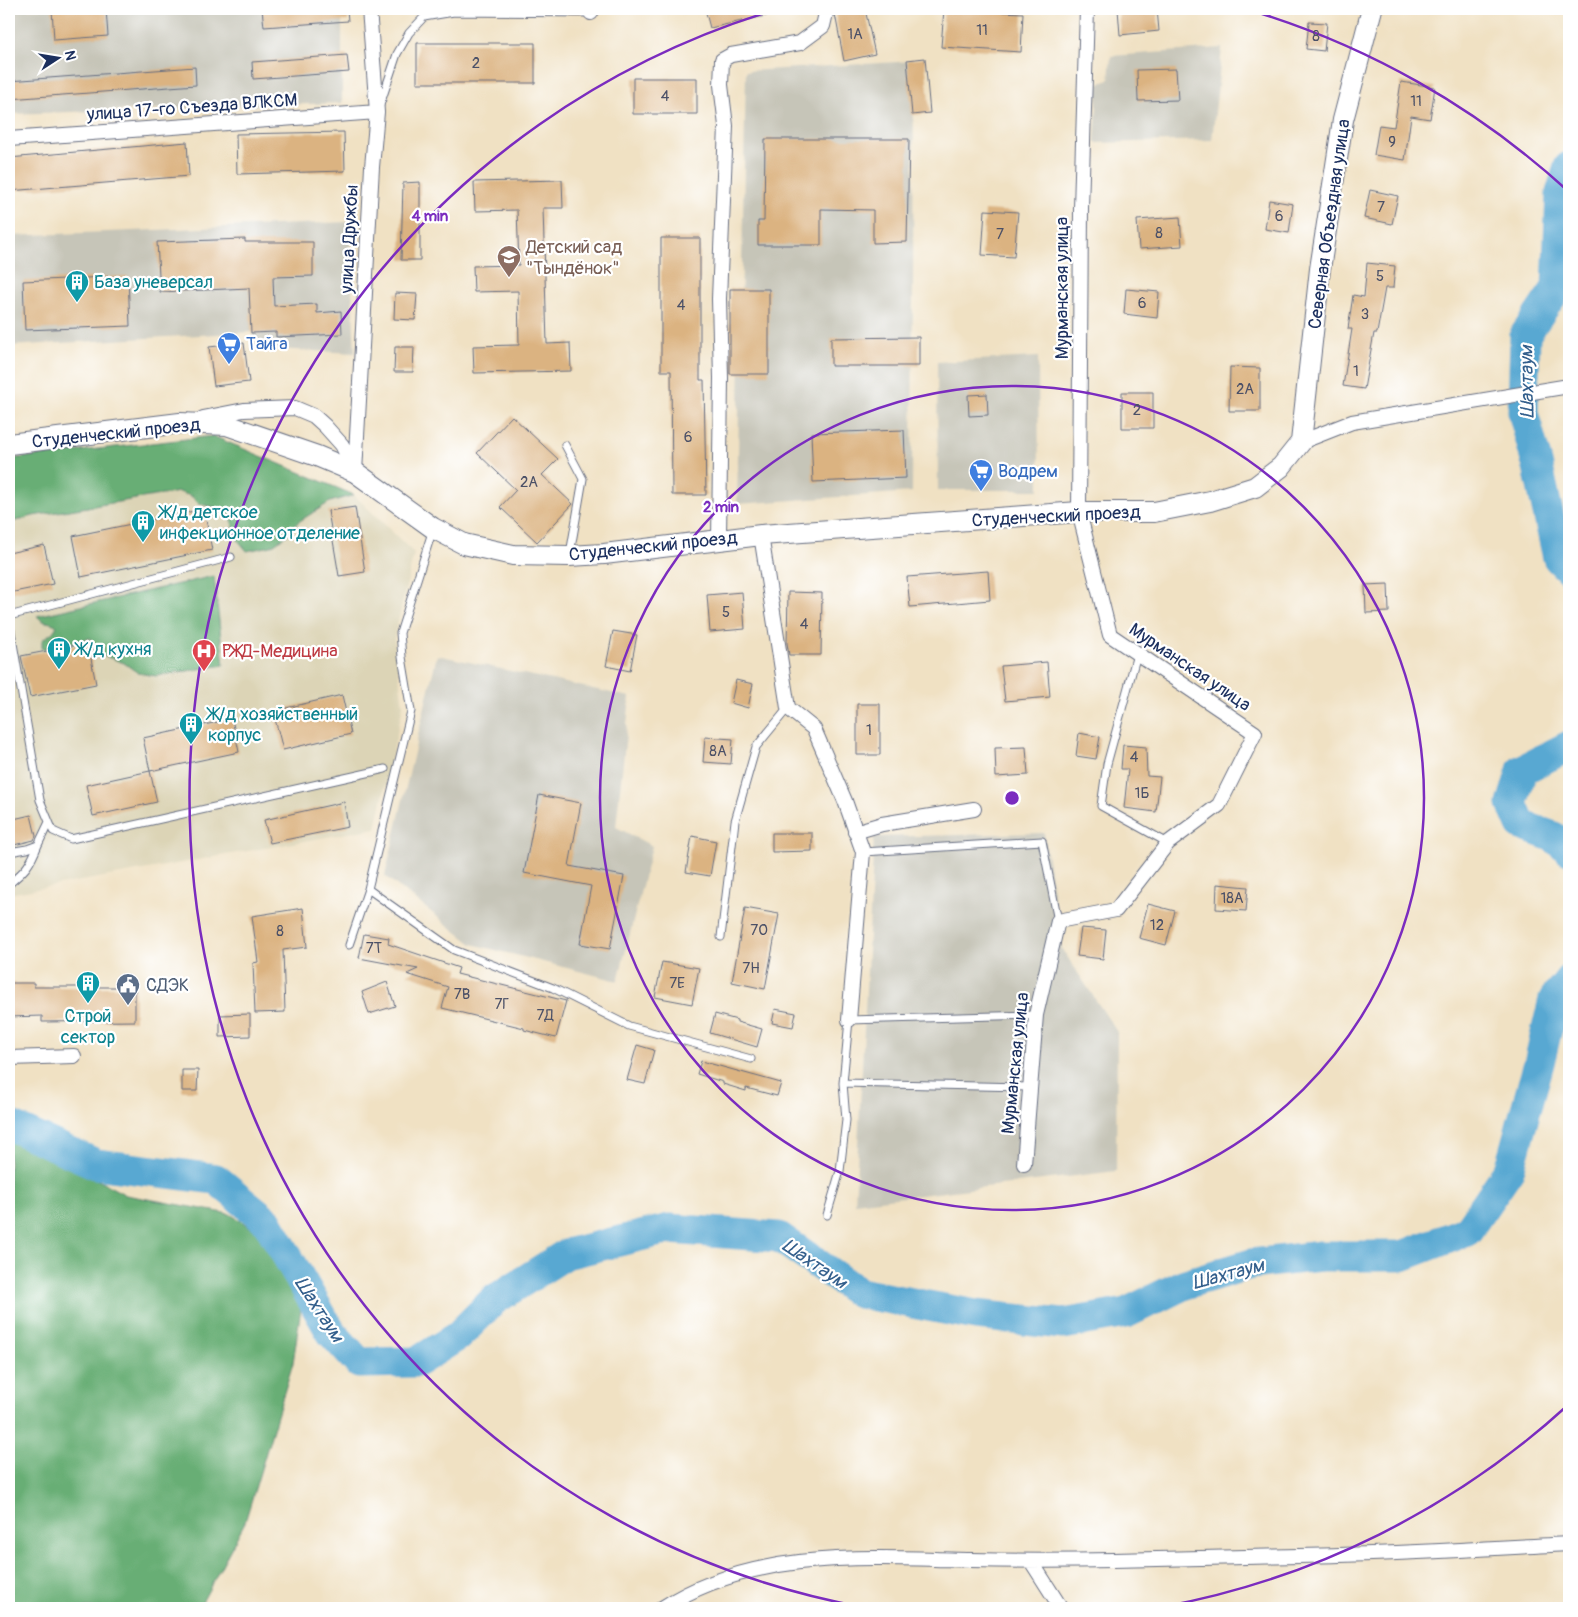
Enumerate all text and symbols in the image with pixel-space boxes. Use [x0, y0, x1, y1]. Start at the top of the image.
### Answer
house number: 11 [976, 21, 988, 40]
house number: 1А [847, 25, 863, 44]
house number: 8 [1312, 27, 1320, 46]
north arrow [32, 32, 82, 82]
text: N [61, 49, 80, 62]
house number: 2 [472, 54, 480, 73]
house number: 4 [661, 87, 670, 106]
street label: улица 17-го Съезда ВЛКСМ [85, 89, 298, 126]
house number: 11 [1410, 92, 1422, 111]
street label: Северная Объездная улица [1303, 118, 1356, 330]
house number: 9 [1388, 133, 1396, 152]
street label: улица Дружбы [335, 184, 364, 295]
house number: 7 [1377, 198, 1385, 217]
text: 4 min [412, 207, 449, 226]
house number: 6 [1275, 207, 1283, 226]
street label: Мурманская улица [1051, 217, 1074, 359]
house number: 8 [1155, 224, 1163, 243]
house number: 7 [996, 225, 1004, 244]
place label: Детский сад "Тындёнок" [525, 236, 622, 280]
school or university icon: Детский сад "Тындёнок" [496, 244, 522, 278]
house number: 5 [1376, 267, 1384, 286]
building icon: База уневерсал [64, 269, 90, 303]
place label: База уневерсал [94, 271, 213, 294]
house number: 6 [1138, 294, 1146, 313]
house number: 4 [677, 296, 686, 315]
house number: 3 [1361, 305, 1369, 324]
supermarket icon: Тайга [216, 331, 242, 365]
place label: Тайга [246, 333, 288, 356]
water label: Шахтаум [1514, 344, 1540, 419]
house number: 1 [1353, 362, 1359, 381]
house number: 2А [1236, 380, 1254, 399]
house number: 2 [1133, 401, 1141, 420]
street label: Студенческий проезд [31, 413, 202, 454]
house number: 6 [684, 428, 692, 447]
supermarket icon: Водрем [968, 458, 994, 492]
place label: Водрем [998, 460, 1058, 483]
house number: 2А [520, 473, 538, 492]
text: 2 min [703, 498, 739, 517]
place label: Ж/д детское инфекционное отделение [157, 501, 360, 545]
street label: Студенческий проезд [971, 501, 1141, 532]
building icon: Ж/д детское инфекционное отделение [130, 509, 156, 543]
street label: Студенческий проезд [568, 526, 739, 567]
house number: 5 [722, 603, 730, 622]
house number: 4 [800, 615, 809, 634]
street label: Мурманская улица [1124, 618, 1255, 717]
building icon: Ж/д кухня [46, 636, 72, 670]
place label: Ж/д кухня [73, 638, 151, 661]
hospital icon: РЖД-Медицина [191, 638, 217, 672]
place label: РЖД-Медицина [222, 640, 338, 663]
place label: Ж/д хозяйственный корпус [205, 703, 358, 747]
building icon: Ж/д хозяйственный корпус [178, 711, 204, 745]
house number: 1 [866, 721, 872, 740]
house number: 8А [709, 742, 727, 761]
house number: 4 [1130, 748, 1139, 767]
house number: 1Б [1135, 784, 1149, 803]
centre of rings [1003, 789, 1021, 807]
house number: 18А [1220, 889, 1244, 908]
house number: 12 [1150, 916, 1164, 935]
house number: 7О [750, 921, 768, 940]
house number: 8 [276, 922, 284, 941]
house number: 7Т [366, 939, 382, 958]
house number: 7Н [742, 959, 760, 978]
building icon: Строй сектор [75, 970, 101, 1004]
public building icon: СДЭК [115, 972, 141, 1006]
place label: СДЭК [146, 974, 189, 997]
house number: 7Е [669, 974, 685, 993]
house number: 7В [454, 985, 470, 1004]
street label: Мурманская улица [997, 991, 1034, 1135]
house number: 7Г [494, 995, 510, 1014]
place label: Строй сектор [61, 1005, 115, 1049]
house number: 7Д [537, 1006, 554, 1025]
water label: Шахтаум [778, 1234, 853, 1295]
water label: Шахтаум [1190, 1253, 1268, 1295]
water label: Шахтаум [289, 1272, 350, 1348]

